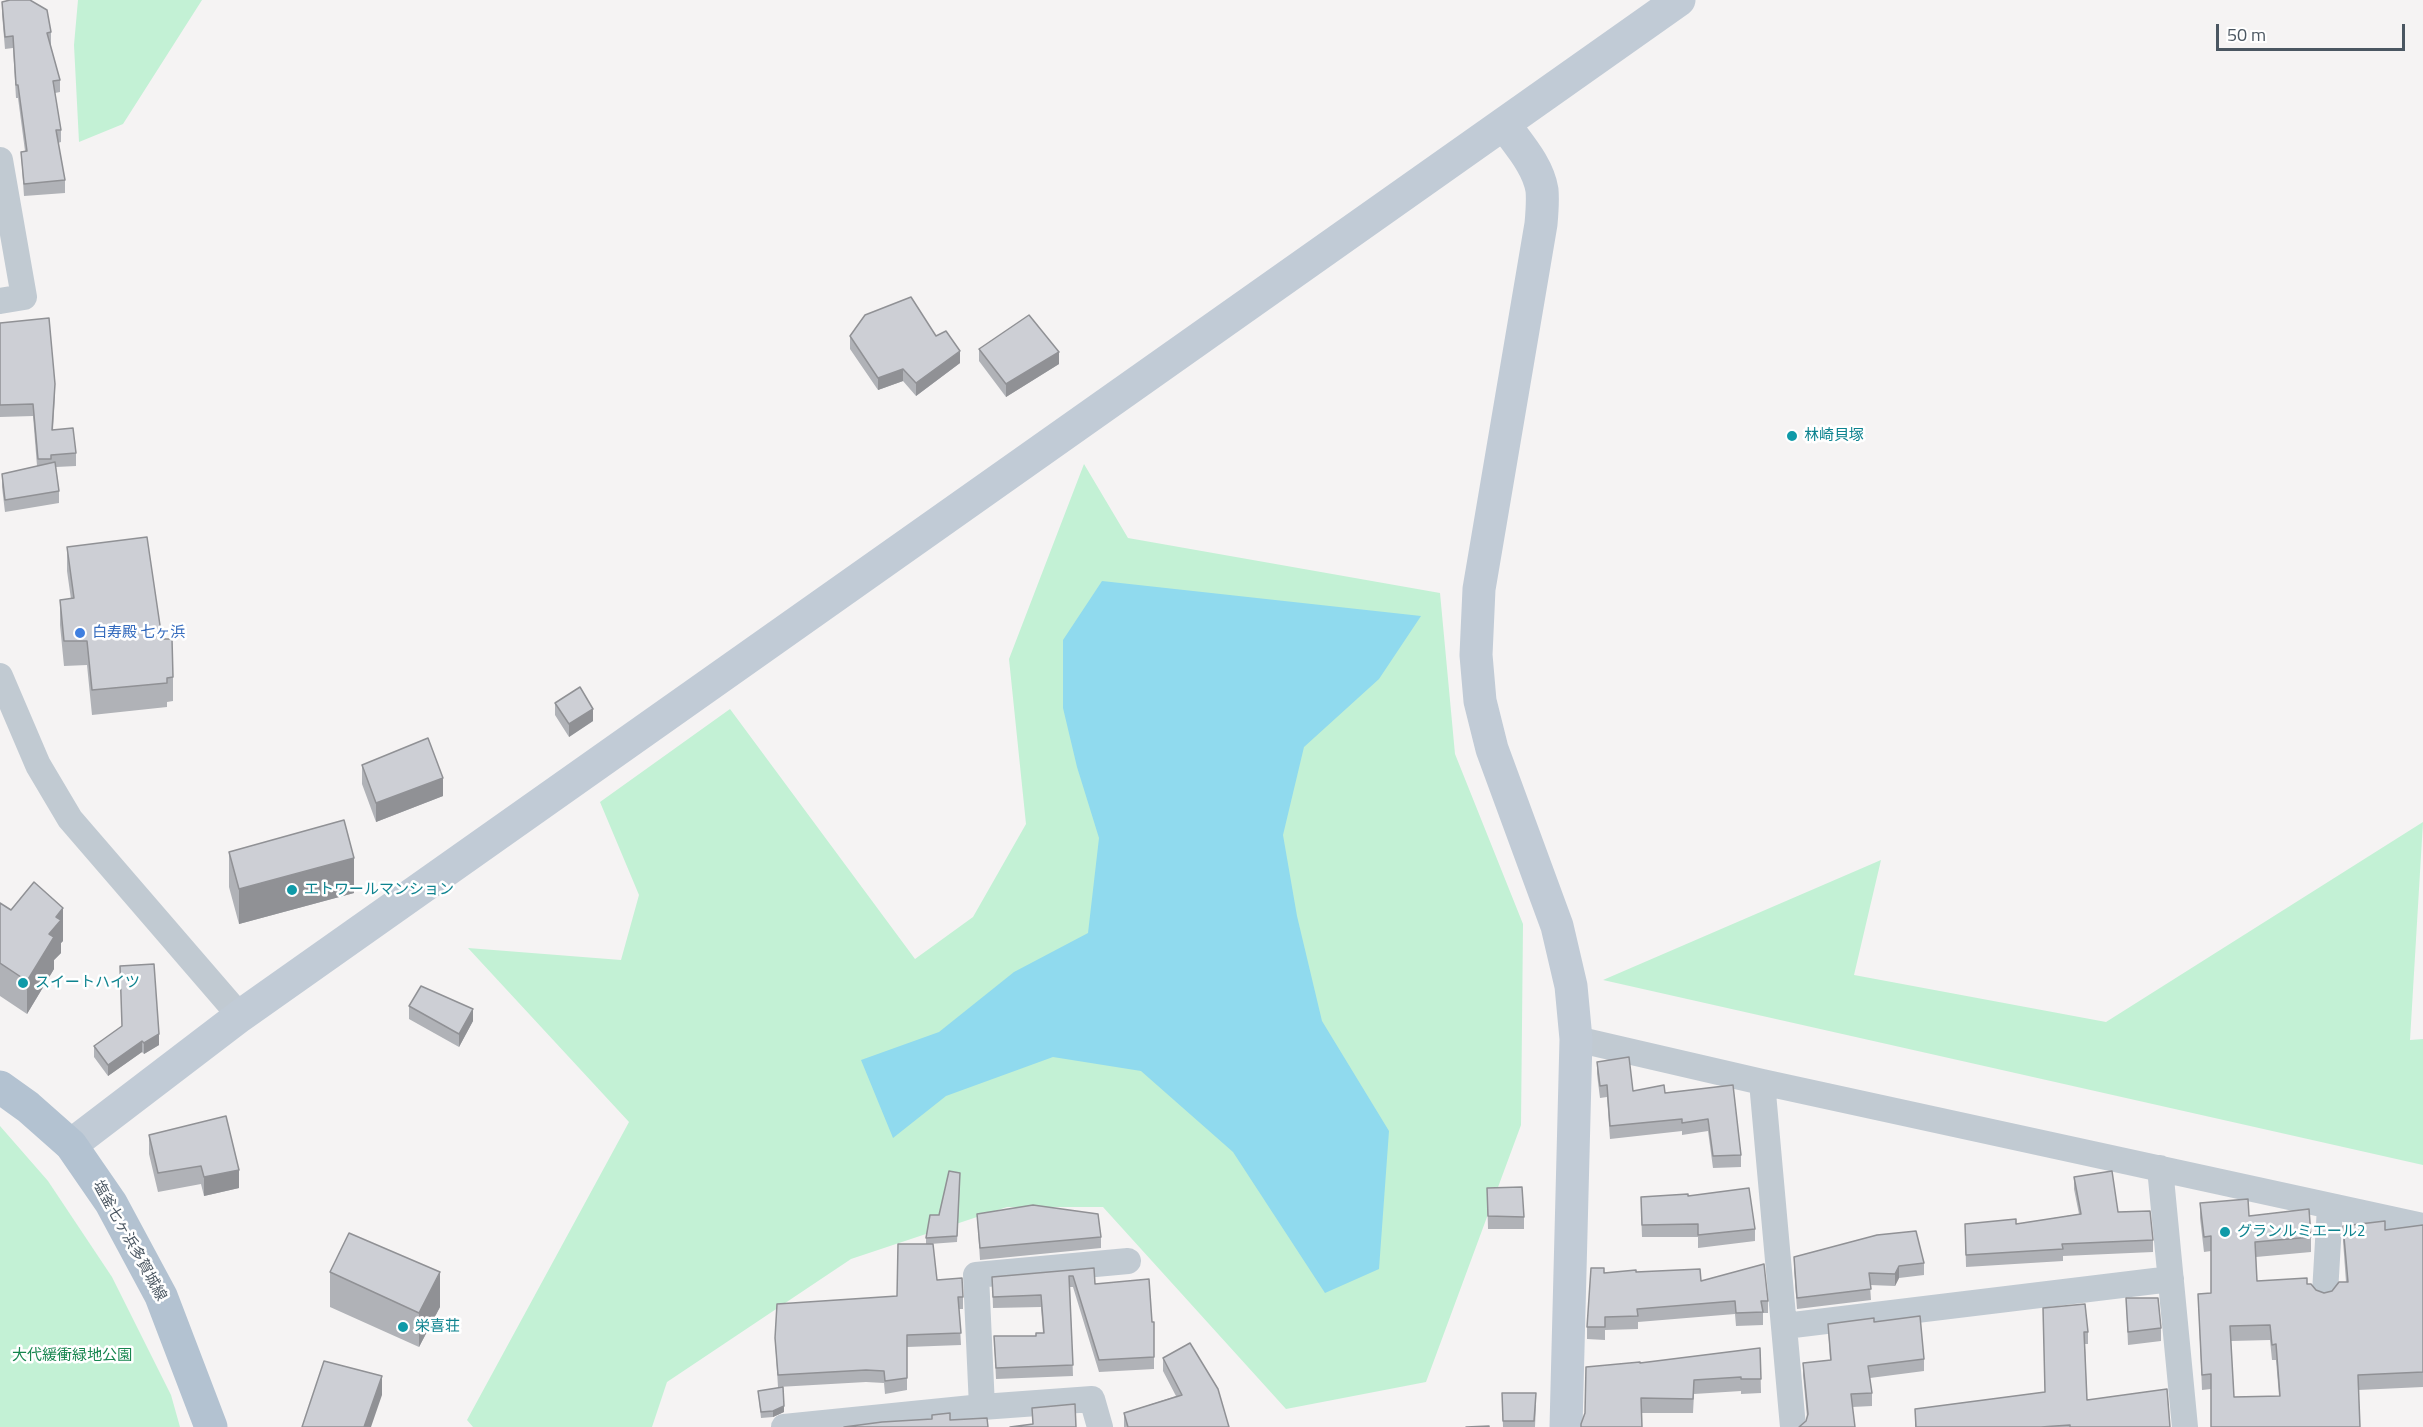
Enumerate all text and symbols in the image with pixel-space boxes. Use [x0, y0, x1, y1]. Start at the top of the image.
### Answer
scale bar [2219, 12, 2408, 50]
text: 50 m [2227, 21, 2266, 48]
place label: 林崎貝塚 [1804, 427, 1864, 445]
marker: 林崎貝塚 [1785, 429, 1799, 443]
place label: 白寿殿 七ヶ浜 [92, 624, 185, 642]
marker: 白寿殿 七ヶ浜 [73, 626, 87, 640]
place label: エトワールマンション [304, 881, 454, 899]
marker: エトワールマンション [285, 883, 299, 897]
place label: スイートハイツ [35, 974, 140, 992]
marker: スイートハイツ [16, 976, 30, 990]
street label: 塩釜七ヶ浜多賀城線 [88, 1178, 170, 1304]
place label: グランルミエール2 [2237, 1223, 2365, 1241]
marker: グランルミエール2 [2218, 1225, 2232, 1239]
place label: 栄喜荘 [415, 1318, 460, 1336]
marker: 栄喜荘 [396, 1320, 410, 1334]
park label: 大代緩衝緑地公園 [12, 1347, 132, 1365]

